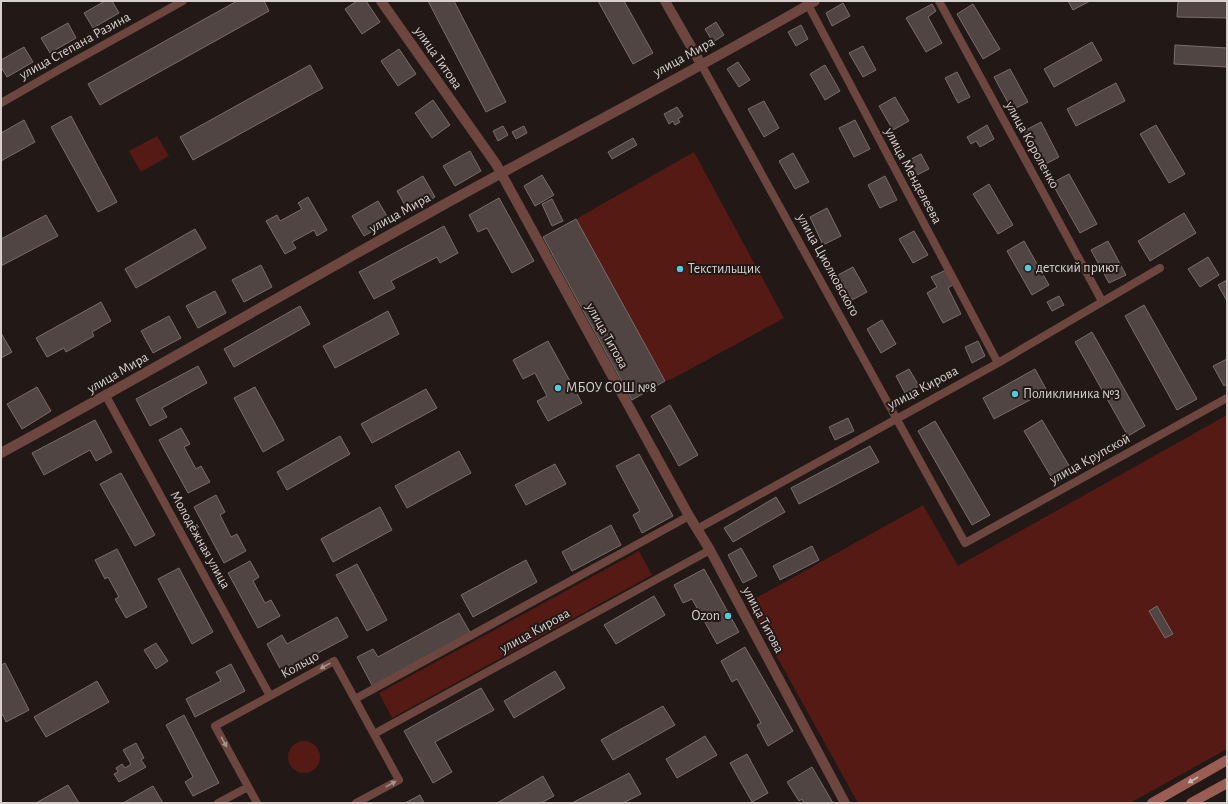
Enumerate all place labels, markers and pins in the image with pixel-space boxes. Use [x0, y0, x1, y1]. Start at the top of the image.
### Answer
place label: детский приют [1036, 261, 1120, 275]
place label: Текстильщик [688, 262, 761, 276]
marker: детский приют [1023, 263, 1033, 273]
marker: Текстильщик [675, 264, 685, 274]
place label: МБОУ СОШ №8 [566, 381, 656, 395]
marker: МБОУ СОШ №8 [553, 383, 563, 393]
place label: Поликлиника №3 [1023, 387, 1120, 401]
marker: Поликлиника №3 [1010, 389, 1020, 399]
place label: Ozon [692, 609, 720, 623]
marker: Ozon [723, 611, 733, 621]

